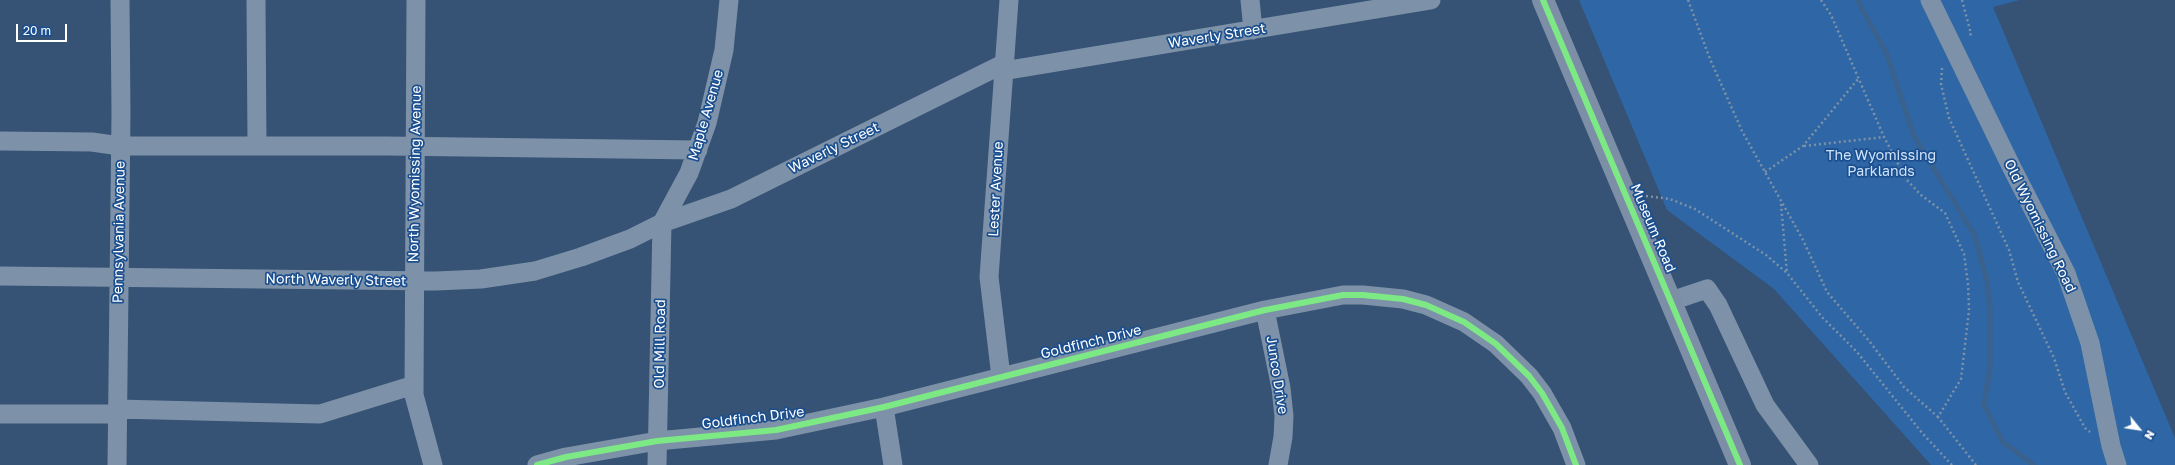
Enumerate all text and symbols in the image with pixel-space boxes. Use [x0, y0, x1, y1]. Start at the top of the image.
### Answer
scale bar [18, 16, 69, 42]
street label: Waverly Street [1167, 20, 1267, 52]
text: 20 m [23, 23, 51, 38]
street label: Maple Avenue [685, 68, 727, 162]
street label: North Wyomissing Avenue [405, 85, 425, 263]
street label: Waverly Street [786, 119, 882, 177]
street label: Lester Avenue [985, 141, 1007, 237]
park label: The Wyomissing Parklands [1826, 148, 1936, 180]
street label: Old Wyomissing Road [2000, 157, 2080, 295]
street label: Pennsylvania Avenue [109, 161, 129, 303]
street label: Museum Road [1627, 181, 1679, 275]
street label: North Waverly Street [265, 270, 407, 290]
street label: Old Mill Road [651, 299, 669, 389]
street label: Goldfinch Drive [1039, 321, 1143, 363]
street label: Junco Drive [1263, 335, 1291, 415]
street label: Goldfinch Drive [701, 403, 805, 433]
north arrow [2119, 409, 2159, 449]
text: N [2142, 428, 2158, 442]

